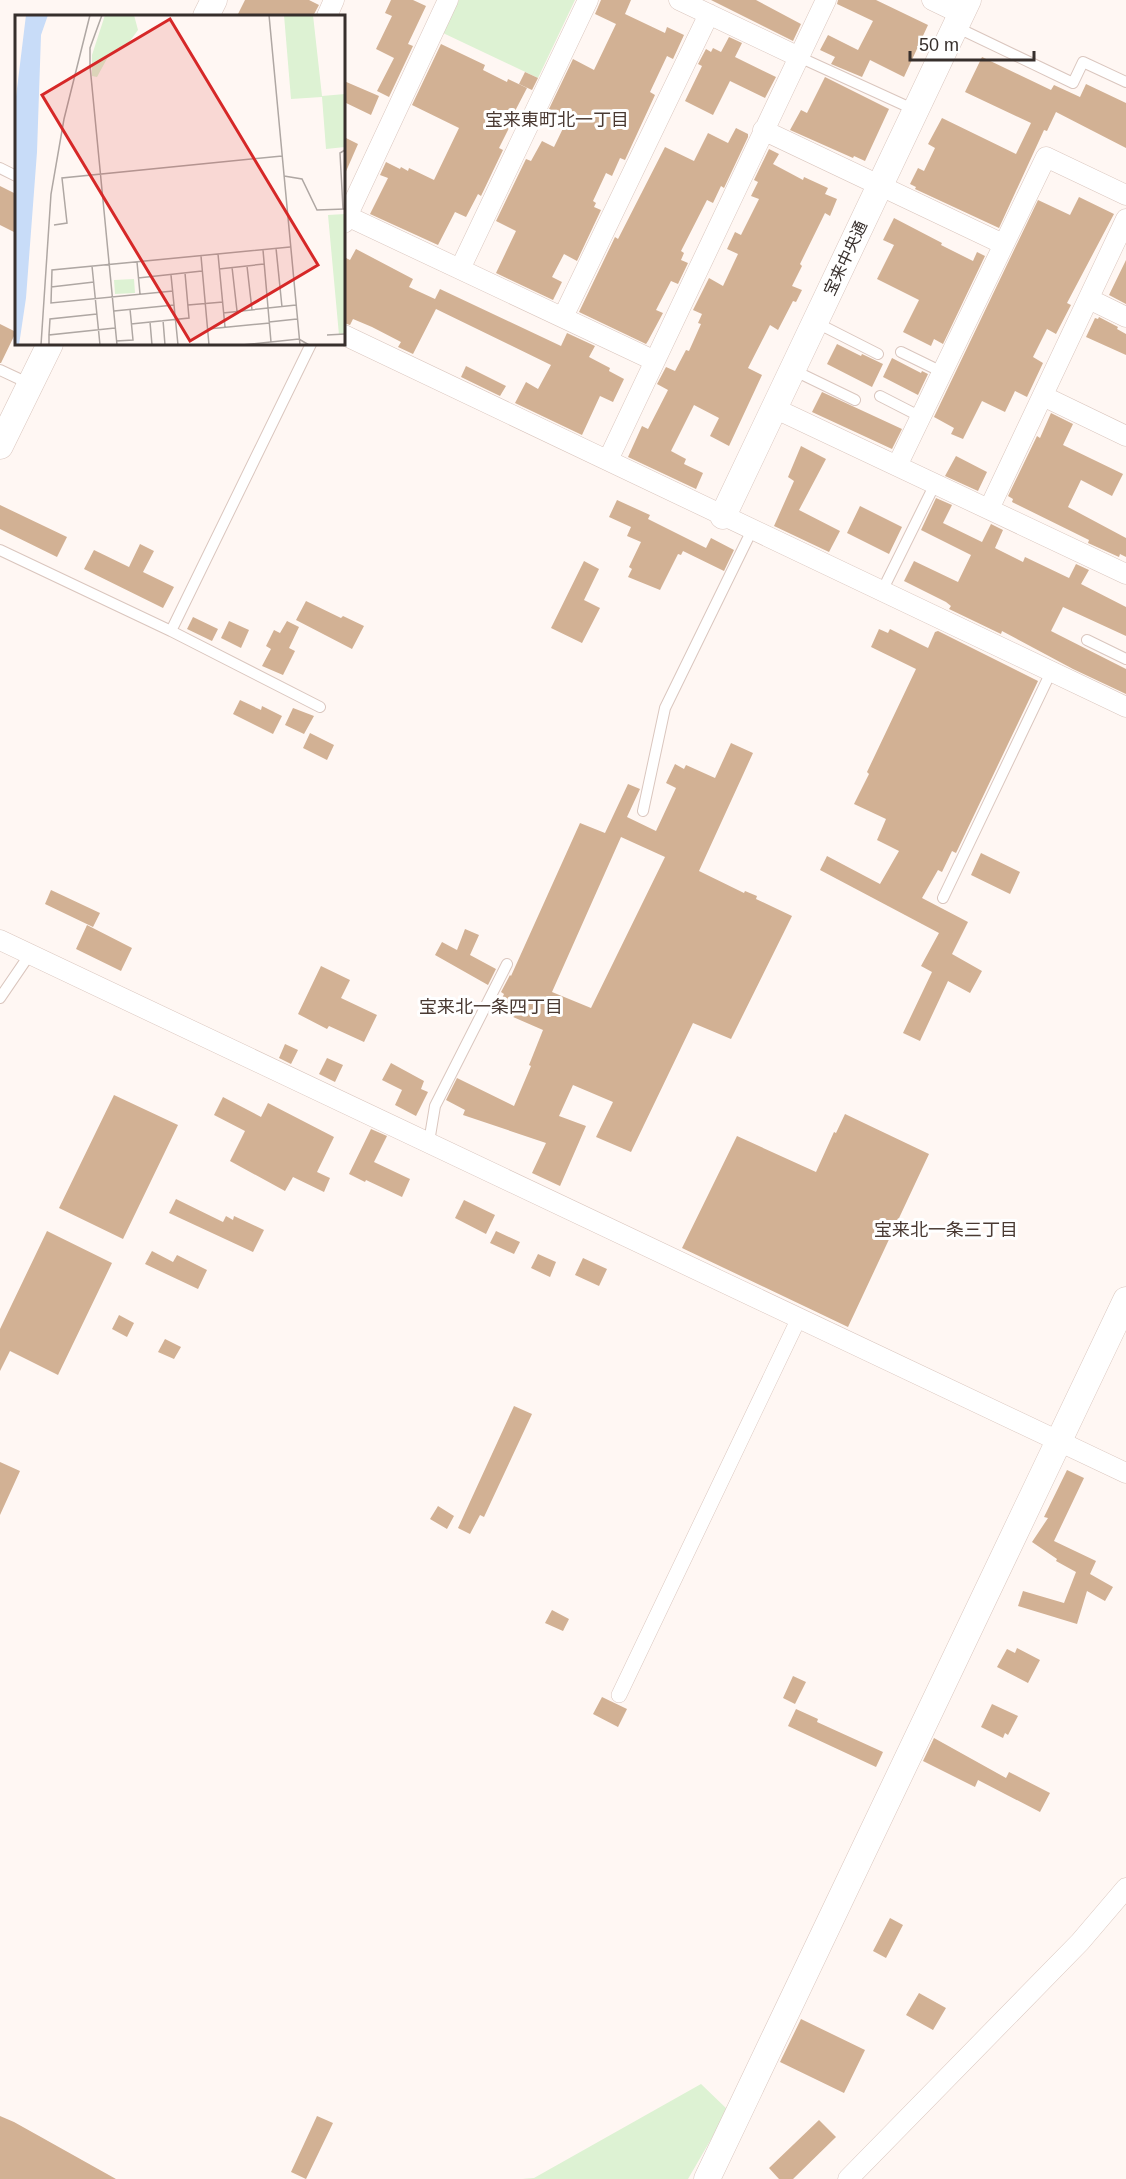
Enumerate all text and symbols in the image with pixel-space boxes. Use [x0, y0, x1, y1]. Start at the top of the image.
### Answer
inset map [15, 15, 345, 345]
scale bar [910, 24, 1034, 62]
text: 50 m [919, 35, 959, 55]
district label: 宝来東町北一丁目 [485, 110, 629, 130]
street label: 宝来中央通 [821, 218, 870, 298]
district label: 宝来北一条四丁目 [419, 997, 563, 1017]
district label: 宝来北一条三丁目 [874, 1220, 1018, 1240]

